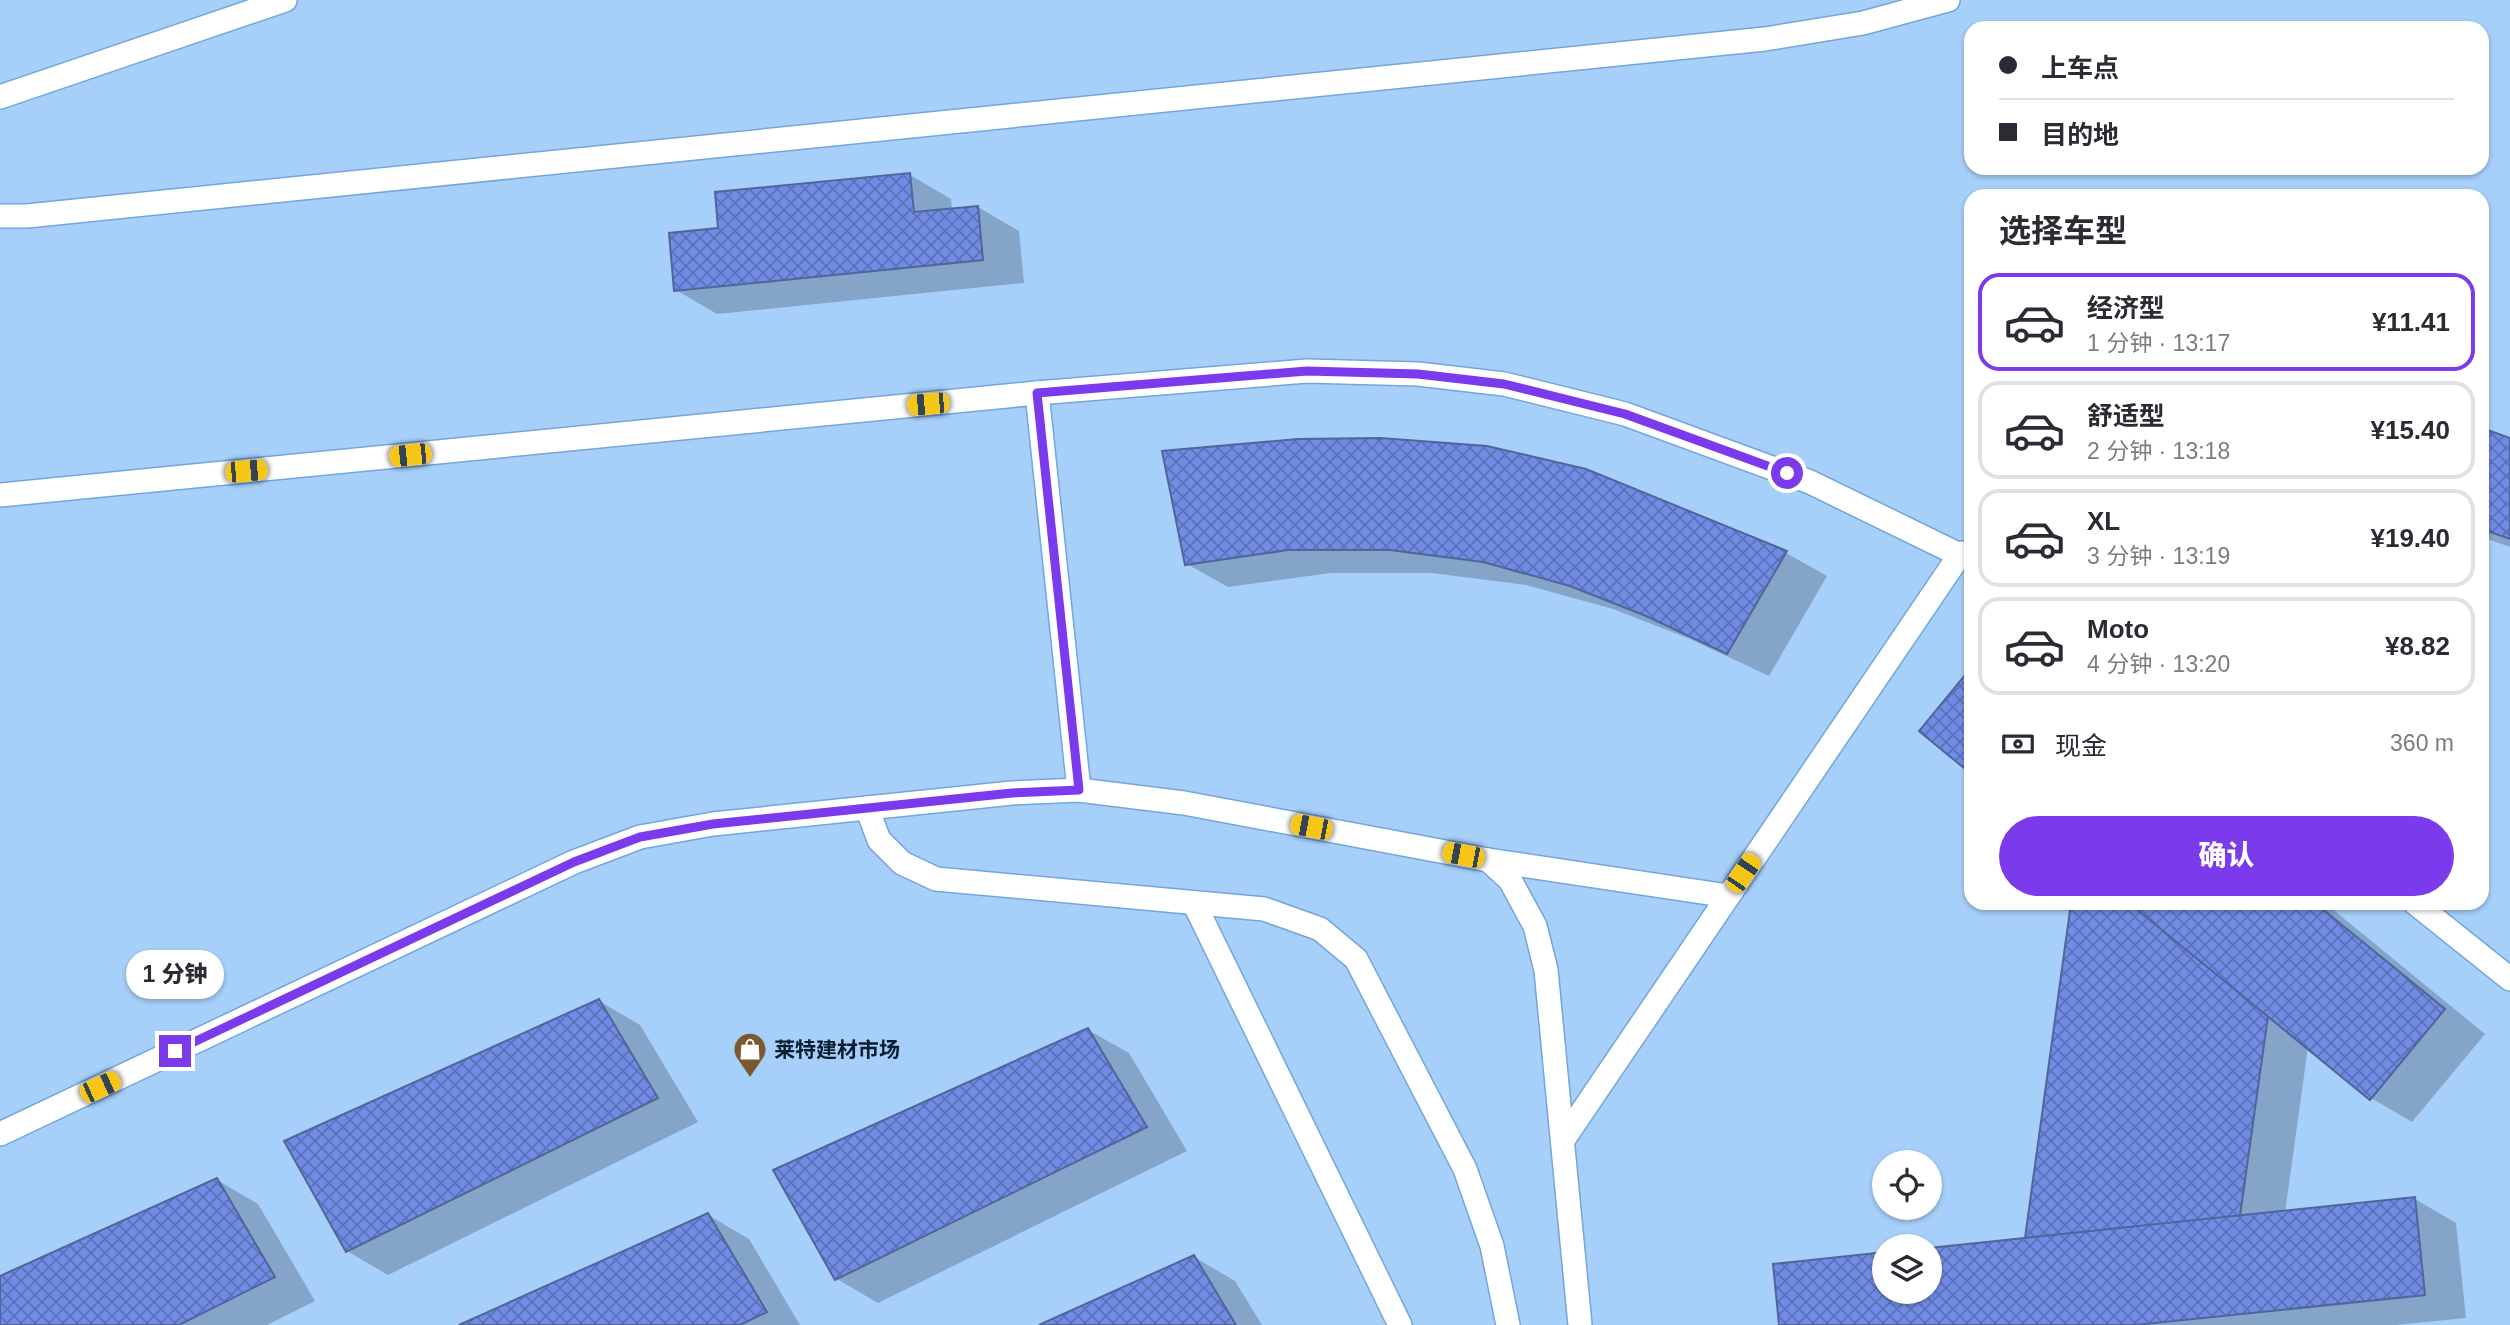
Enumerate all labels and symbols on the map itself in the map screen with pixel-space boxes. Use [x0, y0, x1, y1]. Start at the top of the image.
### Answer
car [907, 392, 950, 416]
car [389, 442, 432, 468]
route start [1771, 457, 1803, 489]
car [225, 459, 268, 483]
car [1289, 813, 1334, 841]
car [1441, 841, 1486, 869]
car [1723, 850, 1764, 896]
callout: 1 分钟 [126, 950, 224, 998]
shop icon: 莱特建材市场 [731, 1030, 769, 1079]
route end [159, 1035, 191, 1067]
place label: 莱特建材市场 [774, 1038, 900, 1061]
car [77, 1069, 124, 1105]

